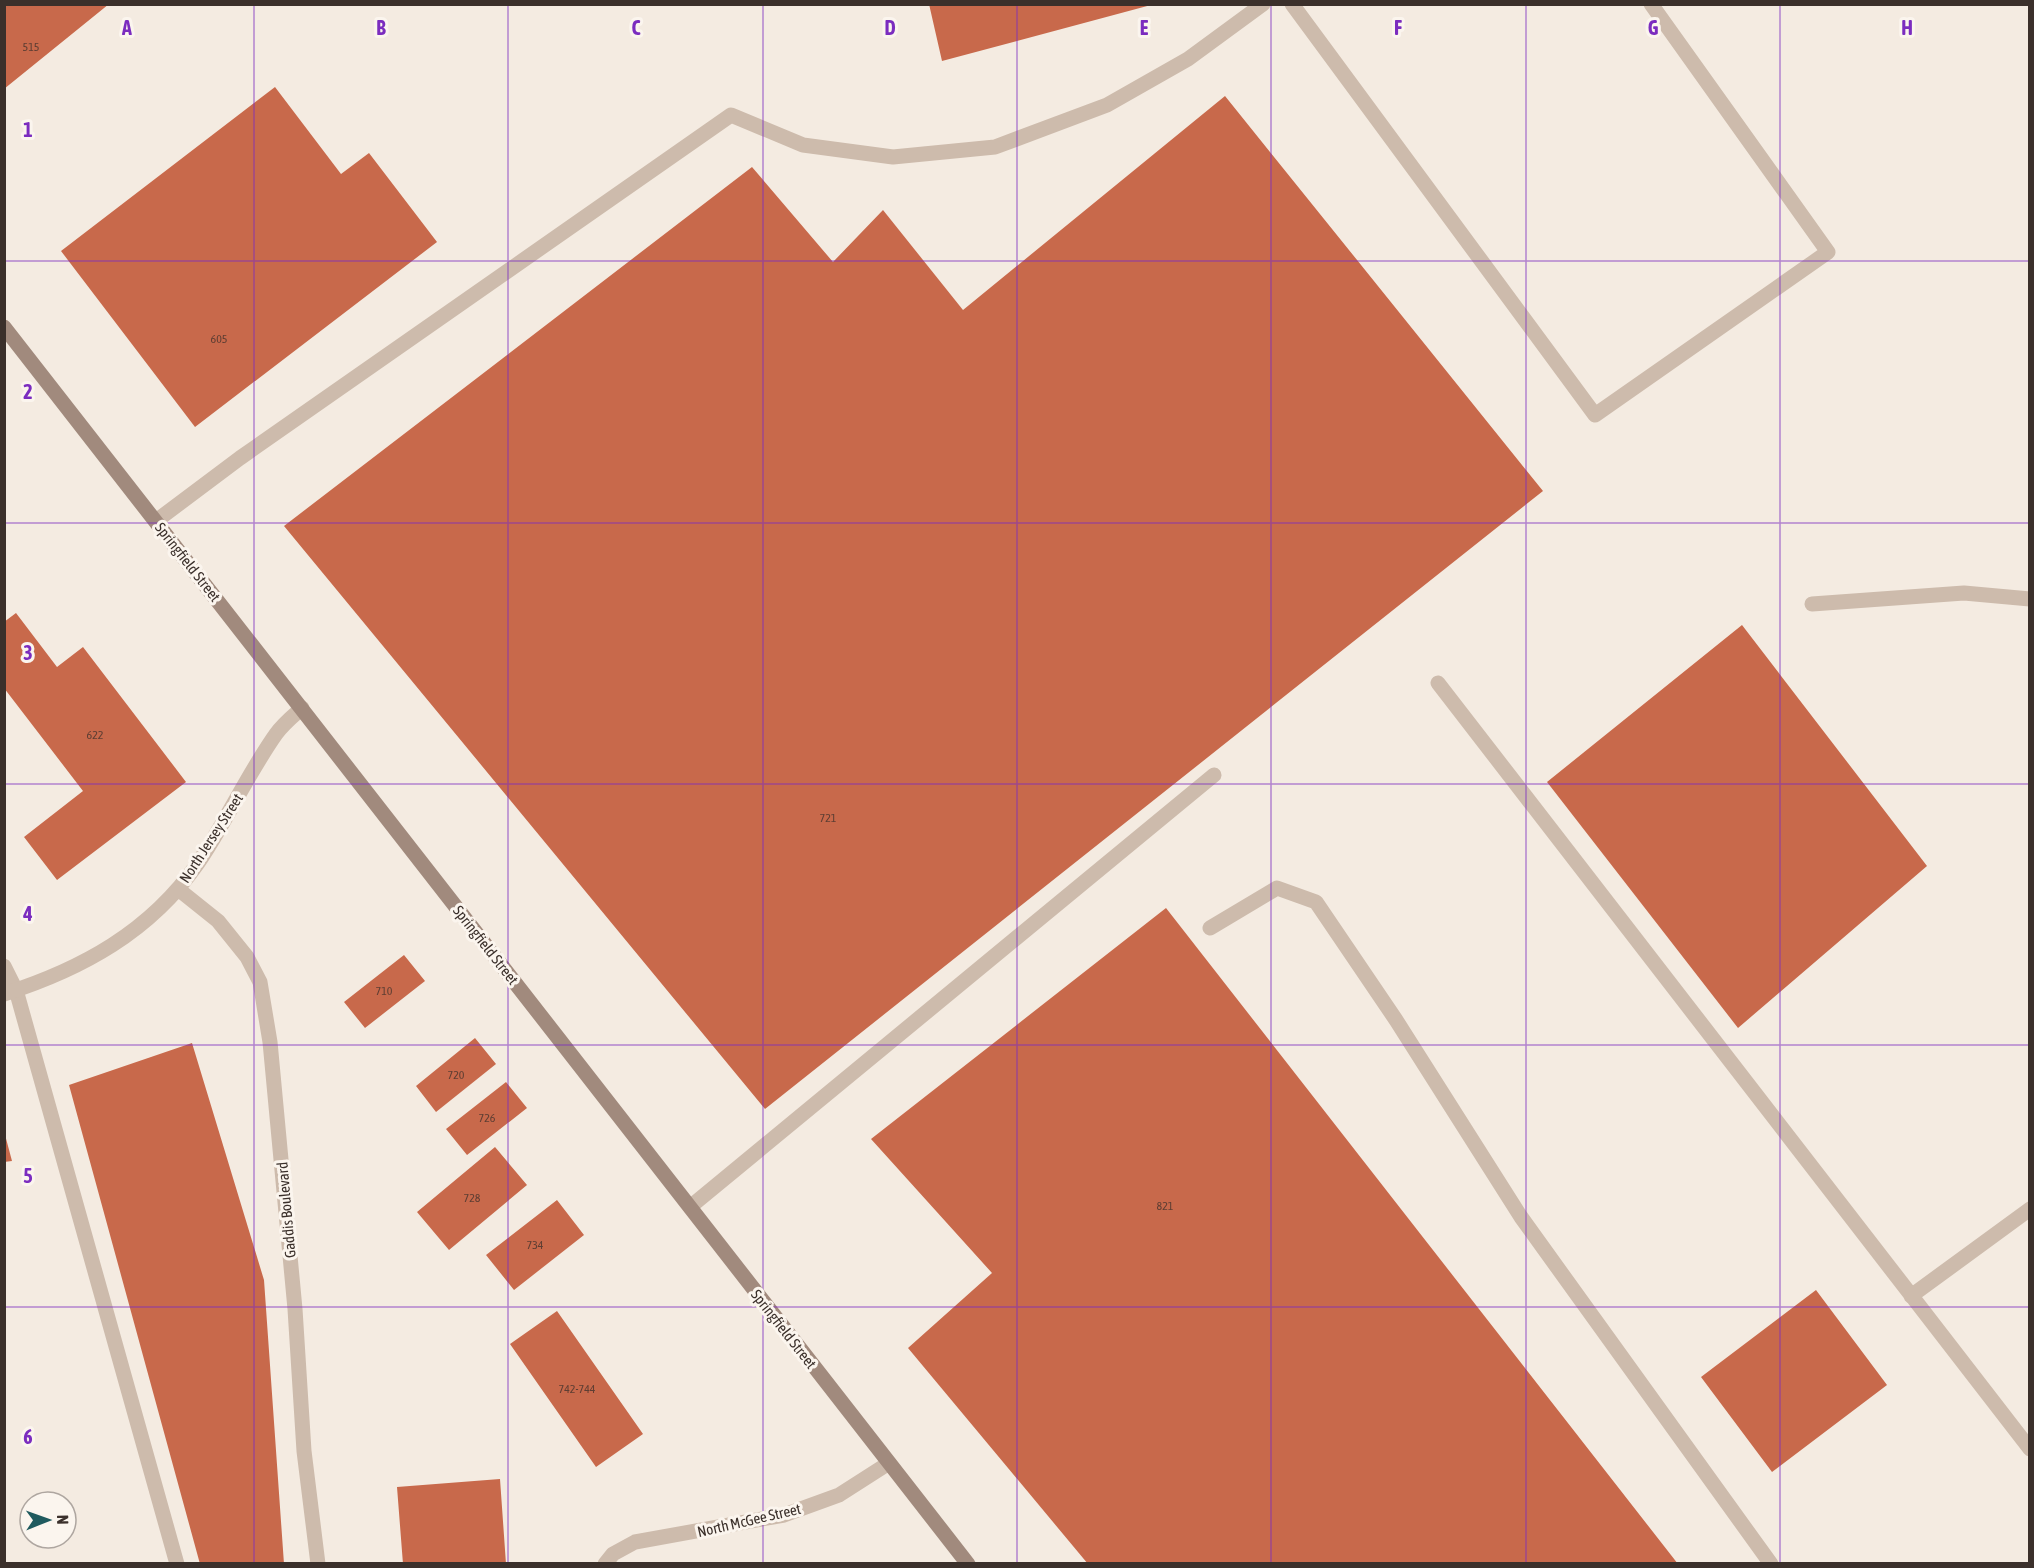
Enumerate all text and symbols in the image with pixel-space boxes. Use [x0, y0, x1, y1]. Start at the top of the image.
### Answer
text: A [121, 16, 132, 39]
text: B [376, 16, 386, 39]
text: C [632, 16, 641, 39]
text: D [884, 16, 896, 39]
text: E [1140, 16, 1149, 39]
text: F [1394, 16, 1402, 39]
text: G [1648, 16, 1659, 39]
text: H [1901, 16, 1913, 39]
house number: 515 [23, 40, 39, 54]
text: 1 [23, 118, 33, 141]
house number: 605 [211, 332, 227, 346]
text: 2 [23, 380, 33, 403]
street label: Springfield Street [152, 519, 224, 605]
text: 3 [23, 641, 33, 664]
house number: 622 [87, 728, 103, 742]
street label: North Jersey Street [176, 790, 246, 886]
house number: 721 [820, 811, 837, 825]
text: 4 [22, 902, 33, 925]
street label: Springfield Street [450, 902, 522, 988]
house number: 710 [376, 984, 393, 998]
house number: 720 [448, 1068, 465, 1082]
house number: 726 [479, 1111, 496, 1125]
street label: Gaddis Boulevard [273, 1161, 299, 1259]
text: 5 [23, 1164, 33, 1187]
house number: 728 [464, 1191, 481, 1205]
house number: 821 [1157, 1199, 1174, 1213]
house number: 734 [527, 1238, 544, 1252]
street label: Springfield Street [748, 1286, 820, 1372]
house number: 742-744 [559, 1382, 596, 1396]
text: 6 [23, 1425, 33, 1448]
north arrow [18, 1490, 78, 1550]
street label: North McGee Street [695, 1500, 803, 1540]
text: N [54, 1515, 72, 1525]

